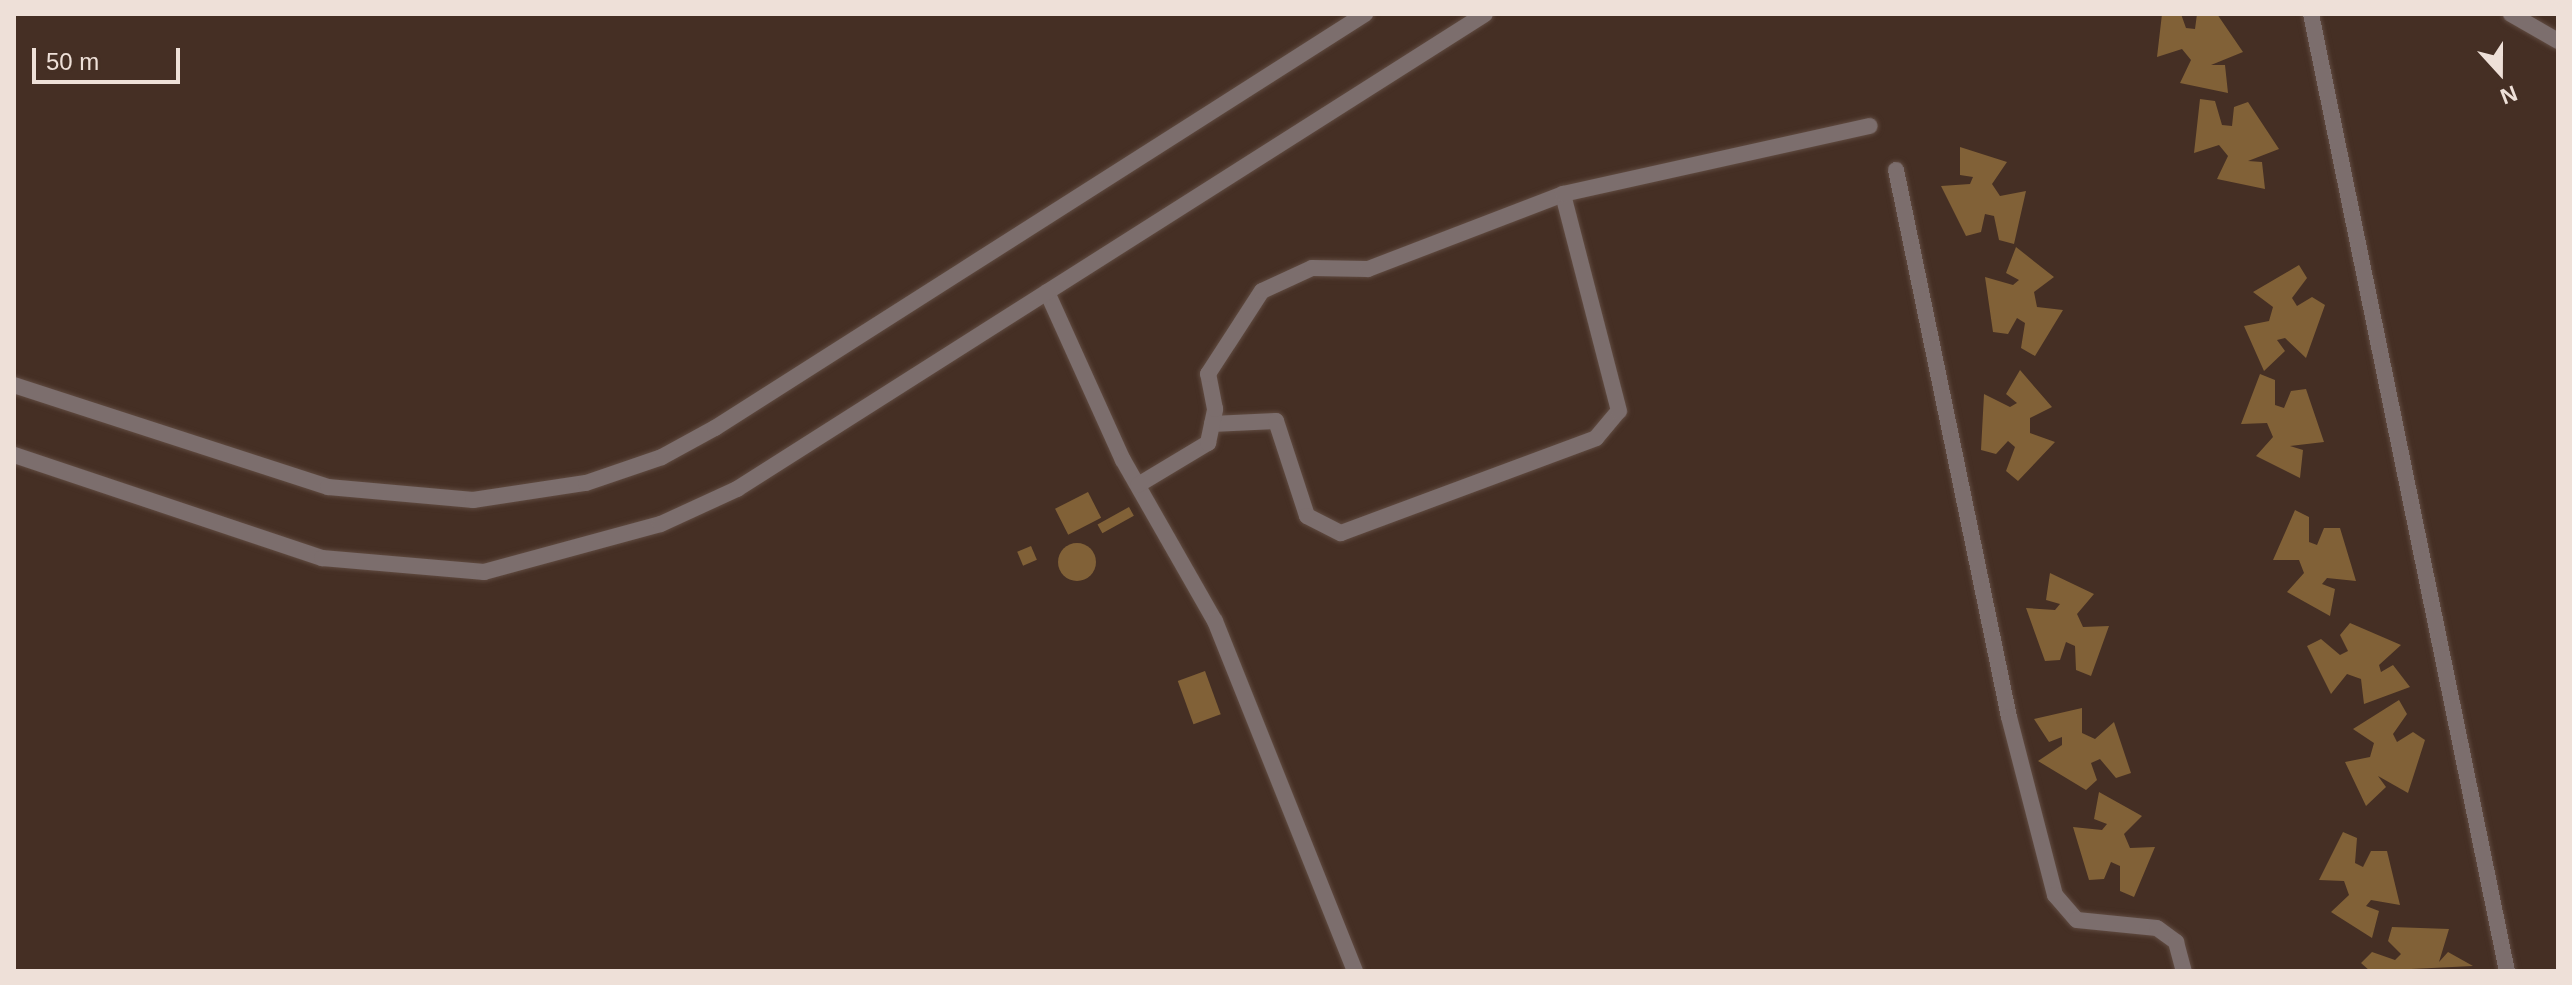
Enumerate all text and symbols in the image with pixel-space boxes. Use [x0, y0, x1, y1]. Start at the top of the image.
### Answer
scale bar [36, 32, 184, 82]
north arrow [2460, 32, 2540, 112]
text: 50 m [46, 48, 99, 75]
text: N [2497, 80, 2521, 109]

